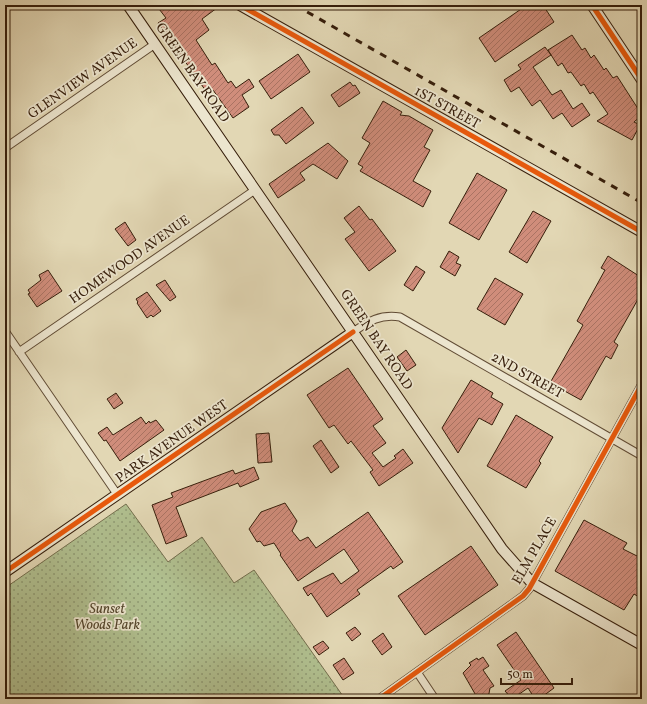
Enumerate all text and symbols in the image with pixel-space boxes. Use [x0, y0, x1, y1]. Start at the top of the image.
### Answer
street label: GREEN BAY ROAD [150, 19, 234, 127]
street label: GLENVIEW AVENUE [24, 34, 142, 124]
street label: 1ST STREET [411, 82, 483, 134]
street label: HOMEWOOD AVENUE [66, 211, 194, 309]
street label: GREEN BAY ROAD [335, 286, 417, 394]
street label: 2ND STREET [487, 348, 567, 404]
street label: PARK AVENUE WEST [112, 396, 232, 488]
street label: ELM PLACE [508, 514, 562, 588]
park label: Sunset Woods Park [74, 600, 141, 635]
scale bar [501, 660, 572, 686]
text: 50 m [507, 667, 533, 683]

